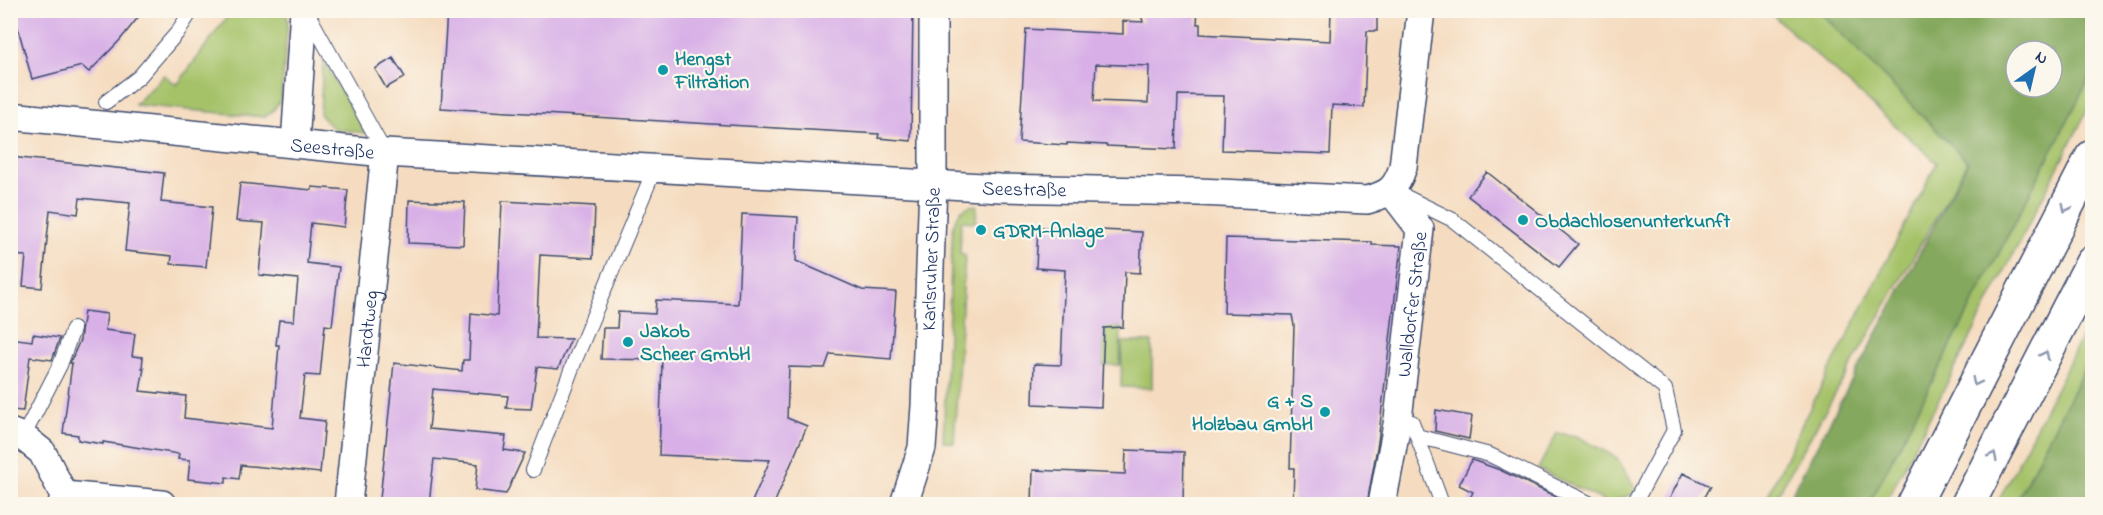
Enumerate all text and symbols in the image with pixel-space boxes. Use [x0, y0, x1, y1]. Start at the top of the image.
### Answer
north arrow [2004, 39, 2064, 99]
text: N [2030, 45, 2053, 71]
place label: Hengst Filtration [674, 46, 749, 98]
marker: Hengst Filtration [656, 63, 670, 77]
street label: Seestraße [289, 132, 376, 169]
street label: Seestraße [981, 175, 1067, 206]
street label: Karlsruher Straße [916, 187, 950, 331]
one-way arrow [2061, 202, 2073, 213]
place label: Obdachlosenunterkunft [1535, 208, 1730, 237]
marker: Obdachlosenunterkunft [1516, 213, 1530, 227]
place label: GDRM-Anlage [993, 218, 1105, 248]
marker: GDRM-Anlage [974, 223, 988, 237]
street label: Walldorfer Straße [1391, 230, 1437, 379]
street label: Hardtweg [350, 289, 388, 369]
place label: Jakob Scheer GmbH [640, 318, 751, 370]
marker: Jakob Scheer GmbH [621, 335, 635, 349]
one-way arrow [2038, 350, 2049, 361]
one-way arrow [1972, 376, 1984, 387]
place label: G + S Holzbau GmbH [1192, 388, 1313, 440]
marker: G + S Holzbau GmbH [1318, 405, 1332, 419]
one-way arrow [1986, 451, 1997, 462]

